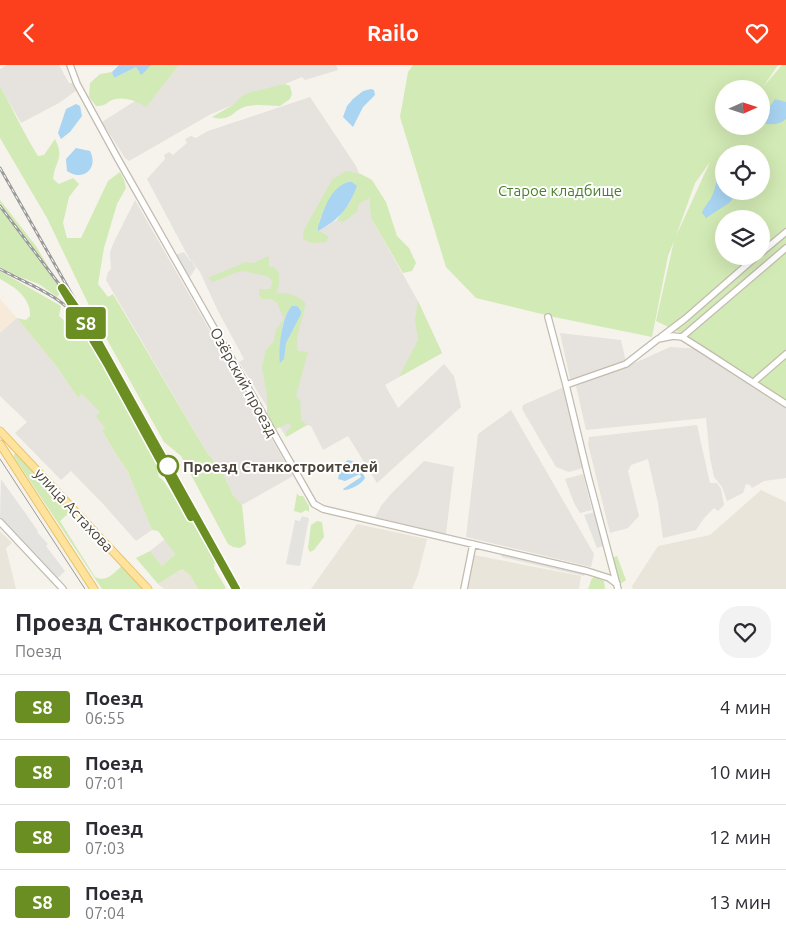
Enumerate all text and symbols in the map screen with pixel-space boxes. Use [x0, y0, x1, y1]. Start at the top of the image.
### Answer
icon: back [15, 19, 43, 47]
icon: heart [743, 19, 771, 47]
text: Railo [367, 20, 419, 45]
north arrow [715, 80, 770, 135]
map controls [715, 80, 770, 265]
button: locate [715, 145, 770, 200]
park label: Старое кладбище [498, 182, 622, 199]
button: layers [715, 210, 770, 265]
line badge: S8 [64, 307, 108, 339]
text: S8 [76, 313, 96, 333]
street label: Озёрский проезд [207, 324, 281, 440]
marker: Проезд Станкостроителей [157, 455, 179, 477]
place label: Проезд Станкостроителей [183, 458, 378, 475]
street label: улица Астахова [31, 465, 117, 555]
button: heart [719, 606, 771, 658]
text: Проезд Станкостроителей [15, 609, 327, 636]
text: Поезд [15, 642, 61, 660]
text: Поезд [85, 687, 143, 709]
text: 4 мин [720, 696, 771, 718]
text: S8 [32, 697, 53, 717]
text: 06:55 [85, 709, 125, 727]
text: Поезд [85, 752, 143, 774]
text: 10 мин [709, 761, 771, 783]
text: S8 [32, 762, 53, 782]
text: 07:01 [85, 774, 125, 792]
text: Поезд [85, 817, 143, 839]
text: 12 мин [709, 826, 771, 848]
text: S8 [32, 827, 53, 847]
text: 07:03 [85, 839, 125, 857]
text: Поезд [85, 882, 143, 904]
text: 13 мин [709, 891, 771, 913]
text: S8 [32, 892, 53, 912]
text: 07:04 [85, 904, 125, 922]

